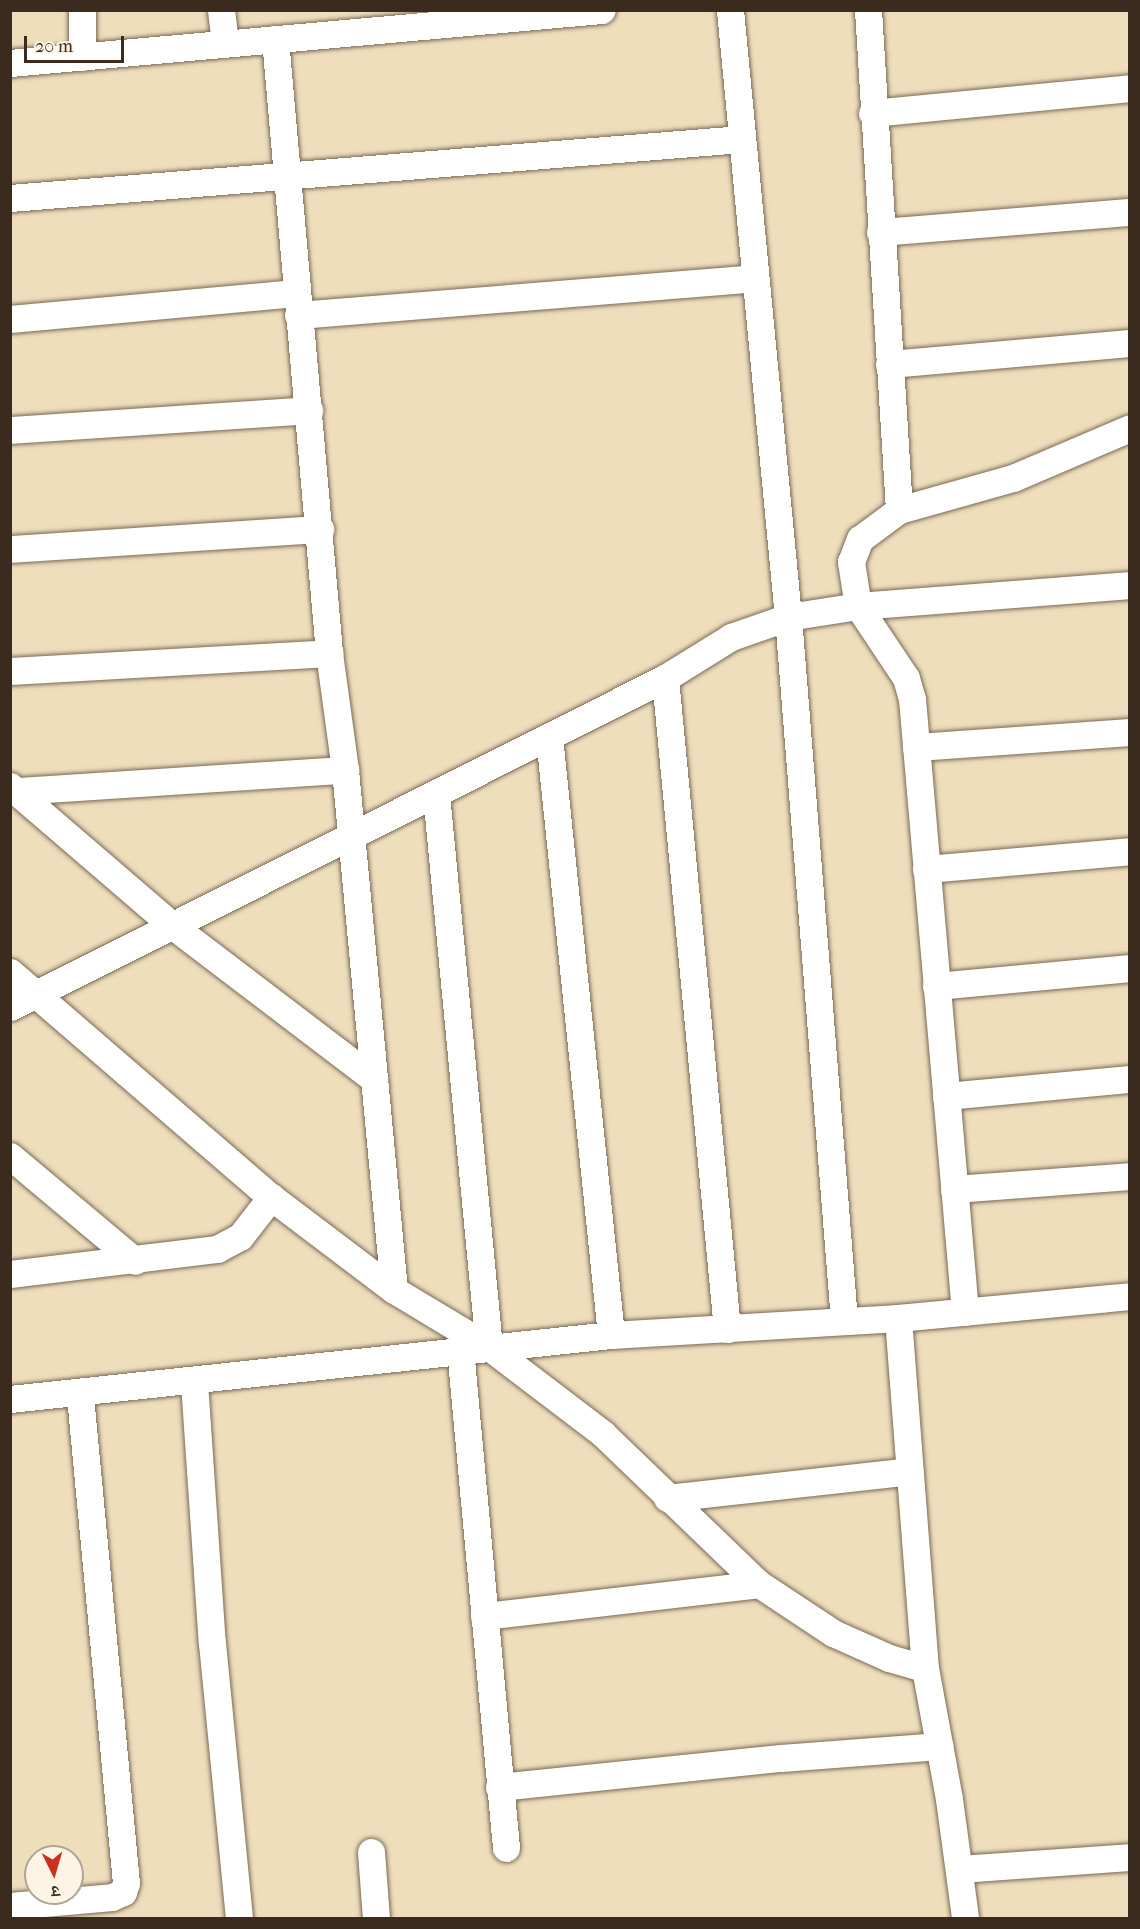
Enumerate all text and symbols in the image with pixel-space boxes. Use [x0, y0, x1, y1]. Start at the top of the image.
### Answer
scale bar [27, 24, 128, 62]
text: 20 m [35, 36, 73, 57]
north arrow [24, 1845, 84, 1905]
text: उ [51, 1882, 60, 1901]

